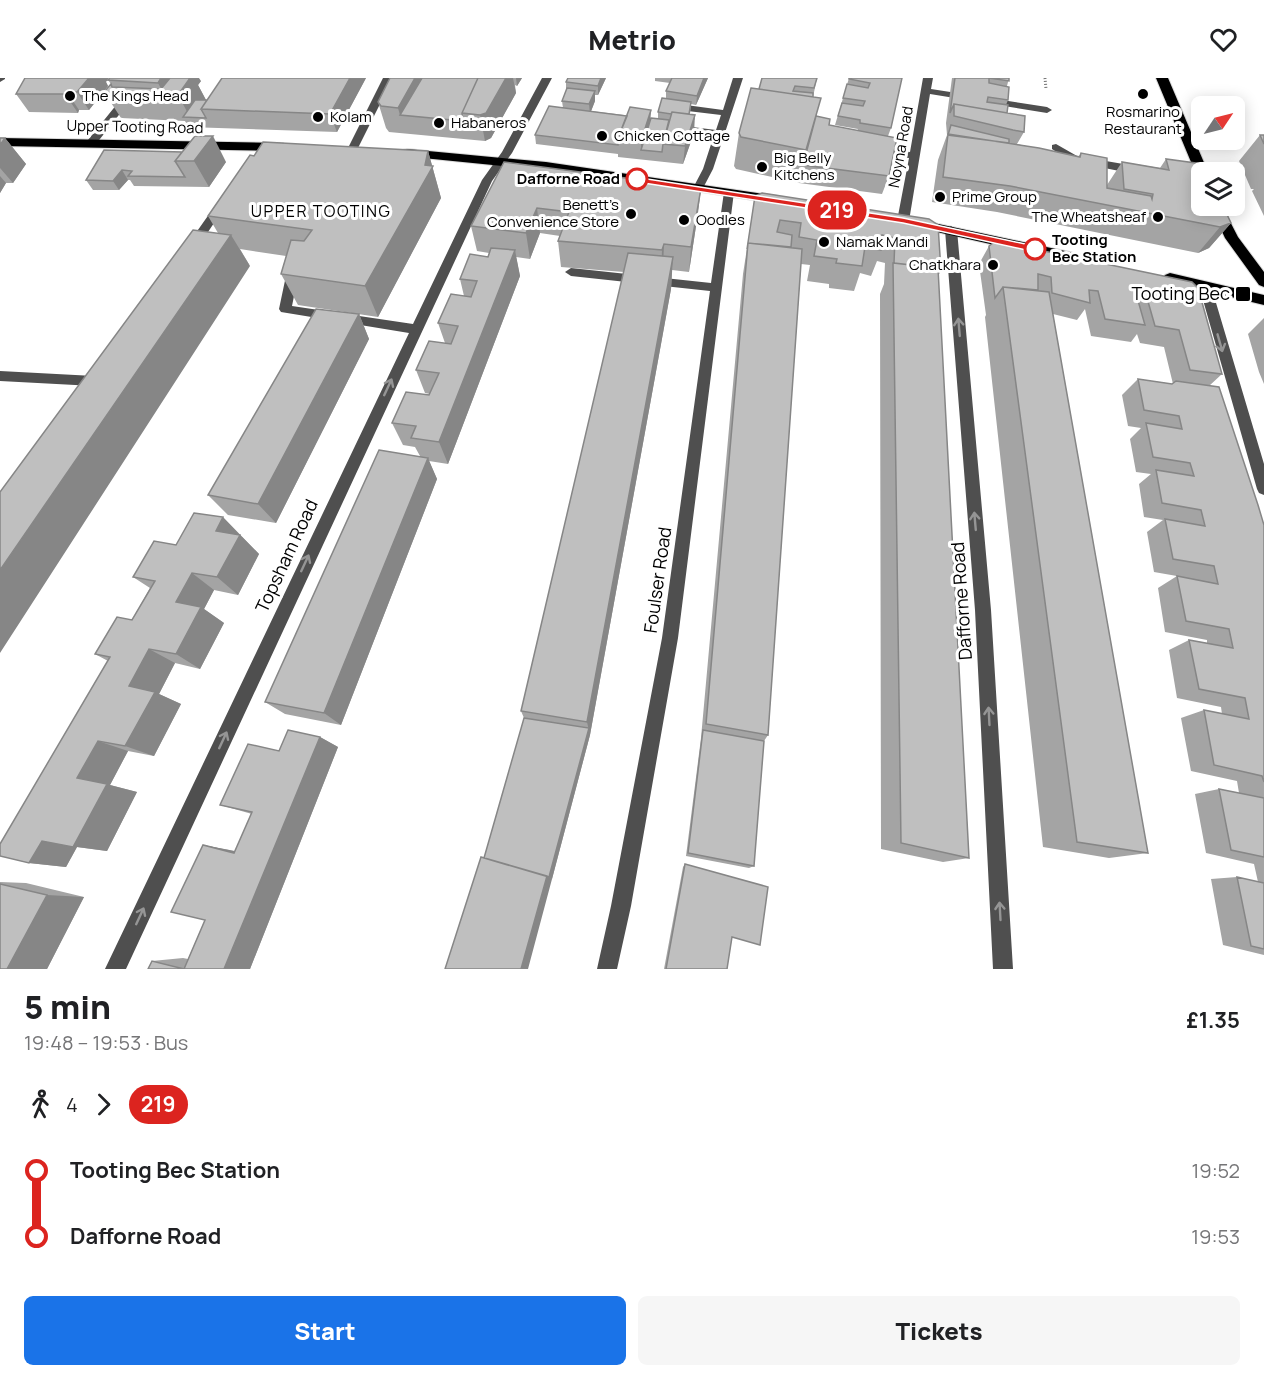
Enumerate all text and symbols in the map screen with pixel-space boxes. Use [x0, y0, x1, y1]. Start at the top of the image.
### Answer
text: Metrio [588, 21, 676, 58]
icon: back [24, 23, 57, 56]
icon: heart [1207, 23, 1240, 56]
place label: The Kings Head [82, 85, 189, 106]
marker: Rosmarino Restaurant [1136, 87, 1150, 101]
marker: The Kings Head [63, 89, 77, 103]
north arrow [1191, 96, 1245, 150]
map controls [1191, 96, 1245, 216]
place label: Rosmarino Restaurant [1104, 101, 1182, 139]
street label: Noyna Road [883, 104, 918, 189]
place label: Kolam [330, 106, 372, 127]
marker: Kolam [311, 110, 325, 124]
place label: Habaneros [451, 112, 526, 133]
street label: Upper Tooting Road [66, 115, 204, 138]
marker: Habaneros [432, 116, 446, 130]
place label: Chicken Cottage [614, 125, 730, 146]
marker: Chicken Cottage [595, 129, 609, 143]
place label: Big Belly Kitchens [774, 147, 835, 185]
marker: Big Belly Kitchens [755, 160, 769, 174]
button: layers [1191, 162, 1245, 216]
place label: Dafforne Road [517, 168, 620, 189]
marker: Dafforne Road [626, 168, 648, 190]
place label: Prime Group [952, 186, 1037, 207]
line badge: 219 [802, 190, 872, 230]
marker: Prime Group [933, 190, 947, 204]
place label: Benett’s Convenience Store [487, 194, 619, 232]
text: 219 [820, 196, 854, 224]
district label: UPPER TOOTING [251, 200, 391, 222]
place label: The Wheatsheaf [1031, 206, 1147, 227]
marker: Benett’s Convenience Store [624, 207, 638, 221]
place label: Oodles [696, 209, 745, 230]
marker: The Wheatsheaf [1151, 210, 1165, 224]
marker: Oodles [677, 213, 691, 227]
place label: Tooting Bec Station [1052, 229, 1136, 267]
place label: Namak Mandi [836, 231, 928, 252]
marker: Namak Mandi [817, 235, 831, 249]
marker: Tooting Bec Station [1024, 238, 1046, 260]
place label: Chatkhara [909, 254, 981, 275]
marker: Chatkhara [986, 258, 1000, 272]
place label: Tooting Bec [1132, 281, 1230, 305]
marker: Tooting Bec [1234, 285, 1252, 303]
one-way arrow [953, 318, 964, 338]
one-way arrow [1215, 333, 1226, 352]
one-way arrow [383, 378, 395, 396]
street label: Topsham Road [249, 495, 323, 616]
one-way arrow [969, 512, 980, 532]
street label: Foulser Road [638, 525, 676, 635]
street label: Dafforne Road [945, 541, 977, 661]
one-way arrow [300, 555, 312, 573]
one-way arrow [983, 706, 994, 726]
one-way arrow [217, 731, 229, 749]
one-way arrow [994, 901, 1005, 921]
one-way arrow [134, 908, 146, 926]
text: 5 min [24, 984, 111, 1029]
text: £1.35 [1186, 1005, 1240, 1035]
text: 19:48 – 19:53 · Bus [24, 1029, 188, 1056]
icon: walk [24, 1088, 57, 1121]
icon: forward [87, 1088, 120, 1121]
text: 219 [141, 1090, 176, 1118]
text: 4 [66, 1091, 78, 1118]
text: Tooting Bec Station [70, 1155, 280, 1185]
text: 19:52 [1191, 1157, 1240, 1184]
text: Dafforne Road [70, 1221, 221, 1251]
text: 19:53 [1191, 1223, 1240, 1250]
button: Start [24, 1296, 626, 1365]
button: Tickets [638, 1296, 1240, 1365]

